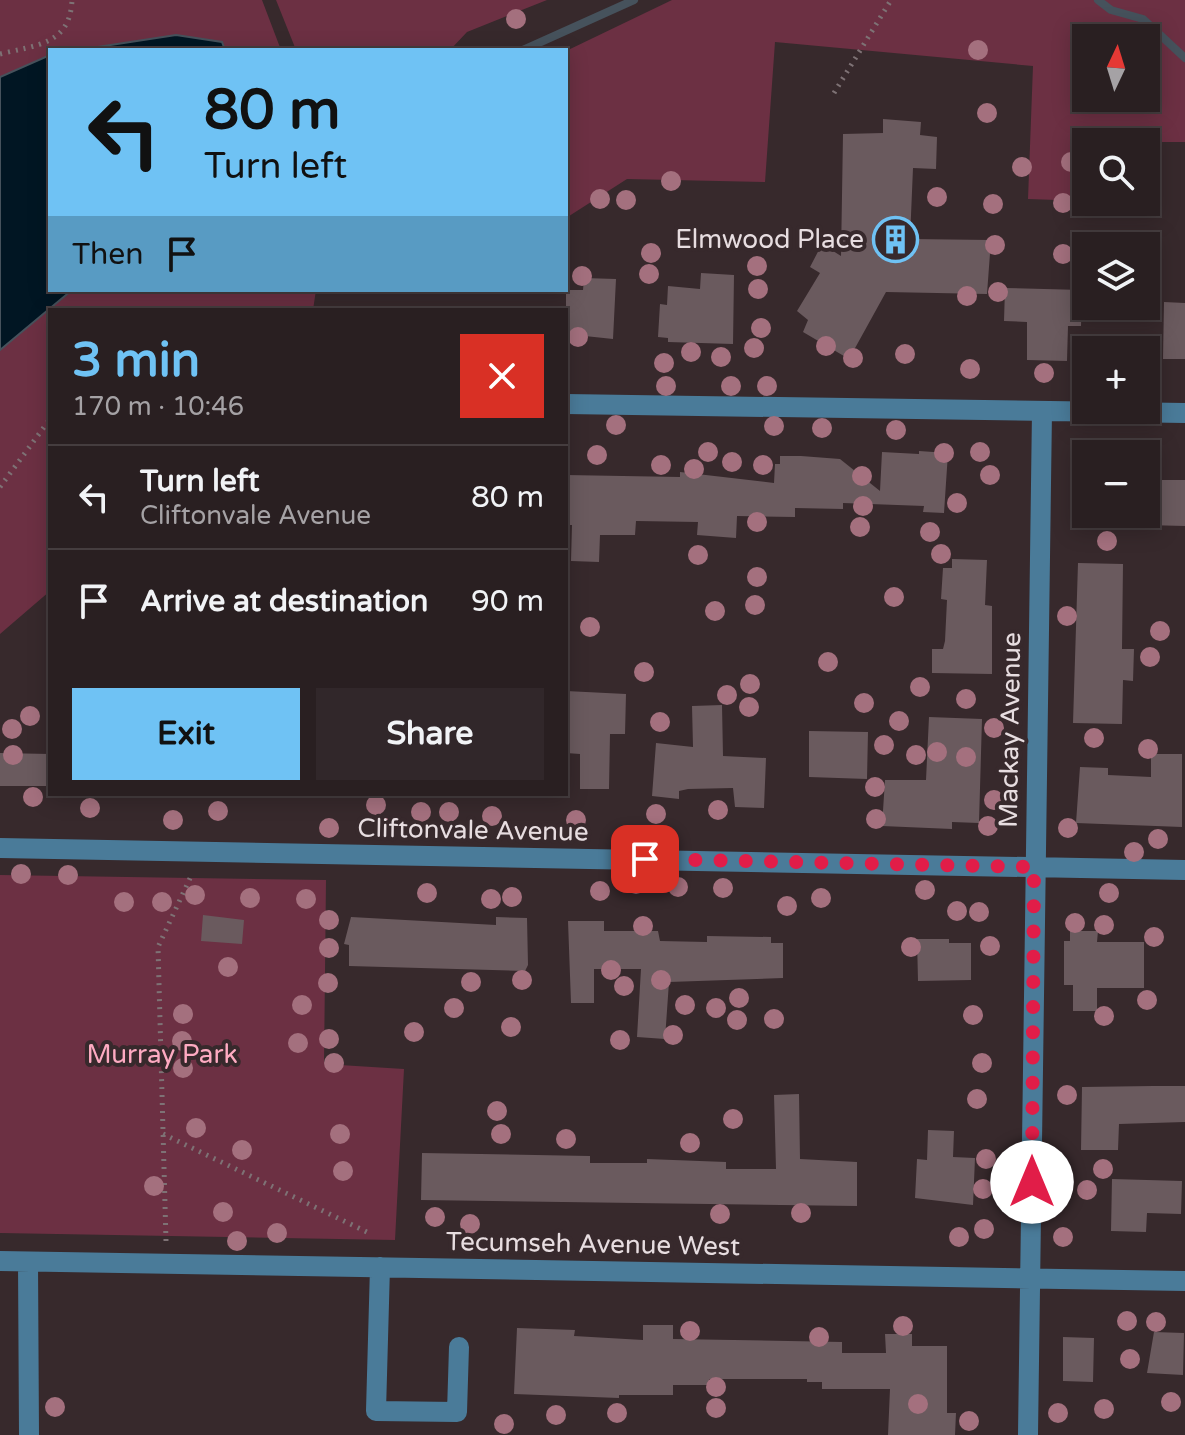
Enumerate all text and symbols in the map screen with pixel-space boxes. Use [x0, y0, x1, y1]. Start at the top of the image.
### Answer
north arrow [1072, 24, 1160, 112]
map controls [1072, 24, 1160, 528]
text: 80 m [204, 77, 340, 144]
icon: left [72, 80, 176, 184]
button: search [1072, 128, 1160, 216]
text: Turn left [204, 145, 347, 188]
building icon: Elmwood Place [871, 215, 919, 263]
place label: Elmwood Place [675, 224, 864, 255]
icon: arrive [160, 232, 204, 276]
button: layers [1072, 232, 1160, 320]
text: Then [72, 236, 144, 273]
text: 3 min [72, 332, 200, 390]
button: close [460, 334, 544, 418]
button: + [1072, 336, 1160, 424]
text: 170 m · 10:46 [72, 391, 244, 422]
button: − [1072, 440, 1160, 528]
text: Turn left [140, 463, 259, 500]
icon: left [72, 475, 116, 519]
text: 80 m [471, 479, 544, 516]
text: Cliftonvale Avenue [140, 500, 371, 531]
icon: arrive [72, 579, 116, 623]
text: Arrive at destination [140, 583, 428, 620]
text: 90 m [471, 583, 544, 620]
street label: Mackay Avenue [993, 632, 1027, 828]
button: Exit [72, 688, 300, 780]
button: Share [316, 688, 544, 780]
street label: Cliftonvale Avenue [357, 812, 589, 848]
pin [611, 825, 679, 893]
icon: arrive [623, 837, 667, 881]
park label: Murray Park [86, 1039, 238, 1070]
position arrow [990, 1140, 1074, 1224]
street label: Tecumseh Avenue West [446, 1226, 740, 1262]

